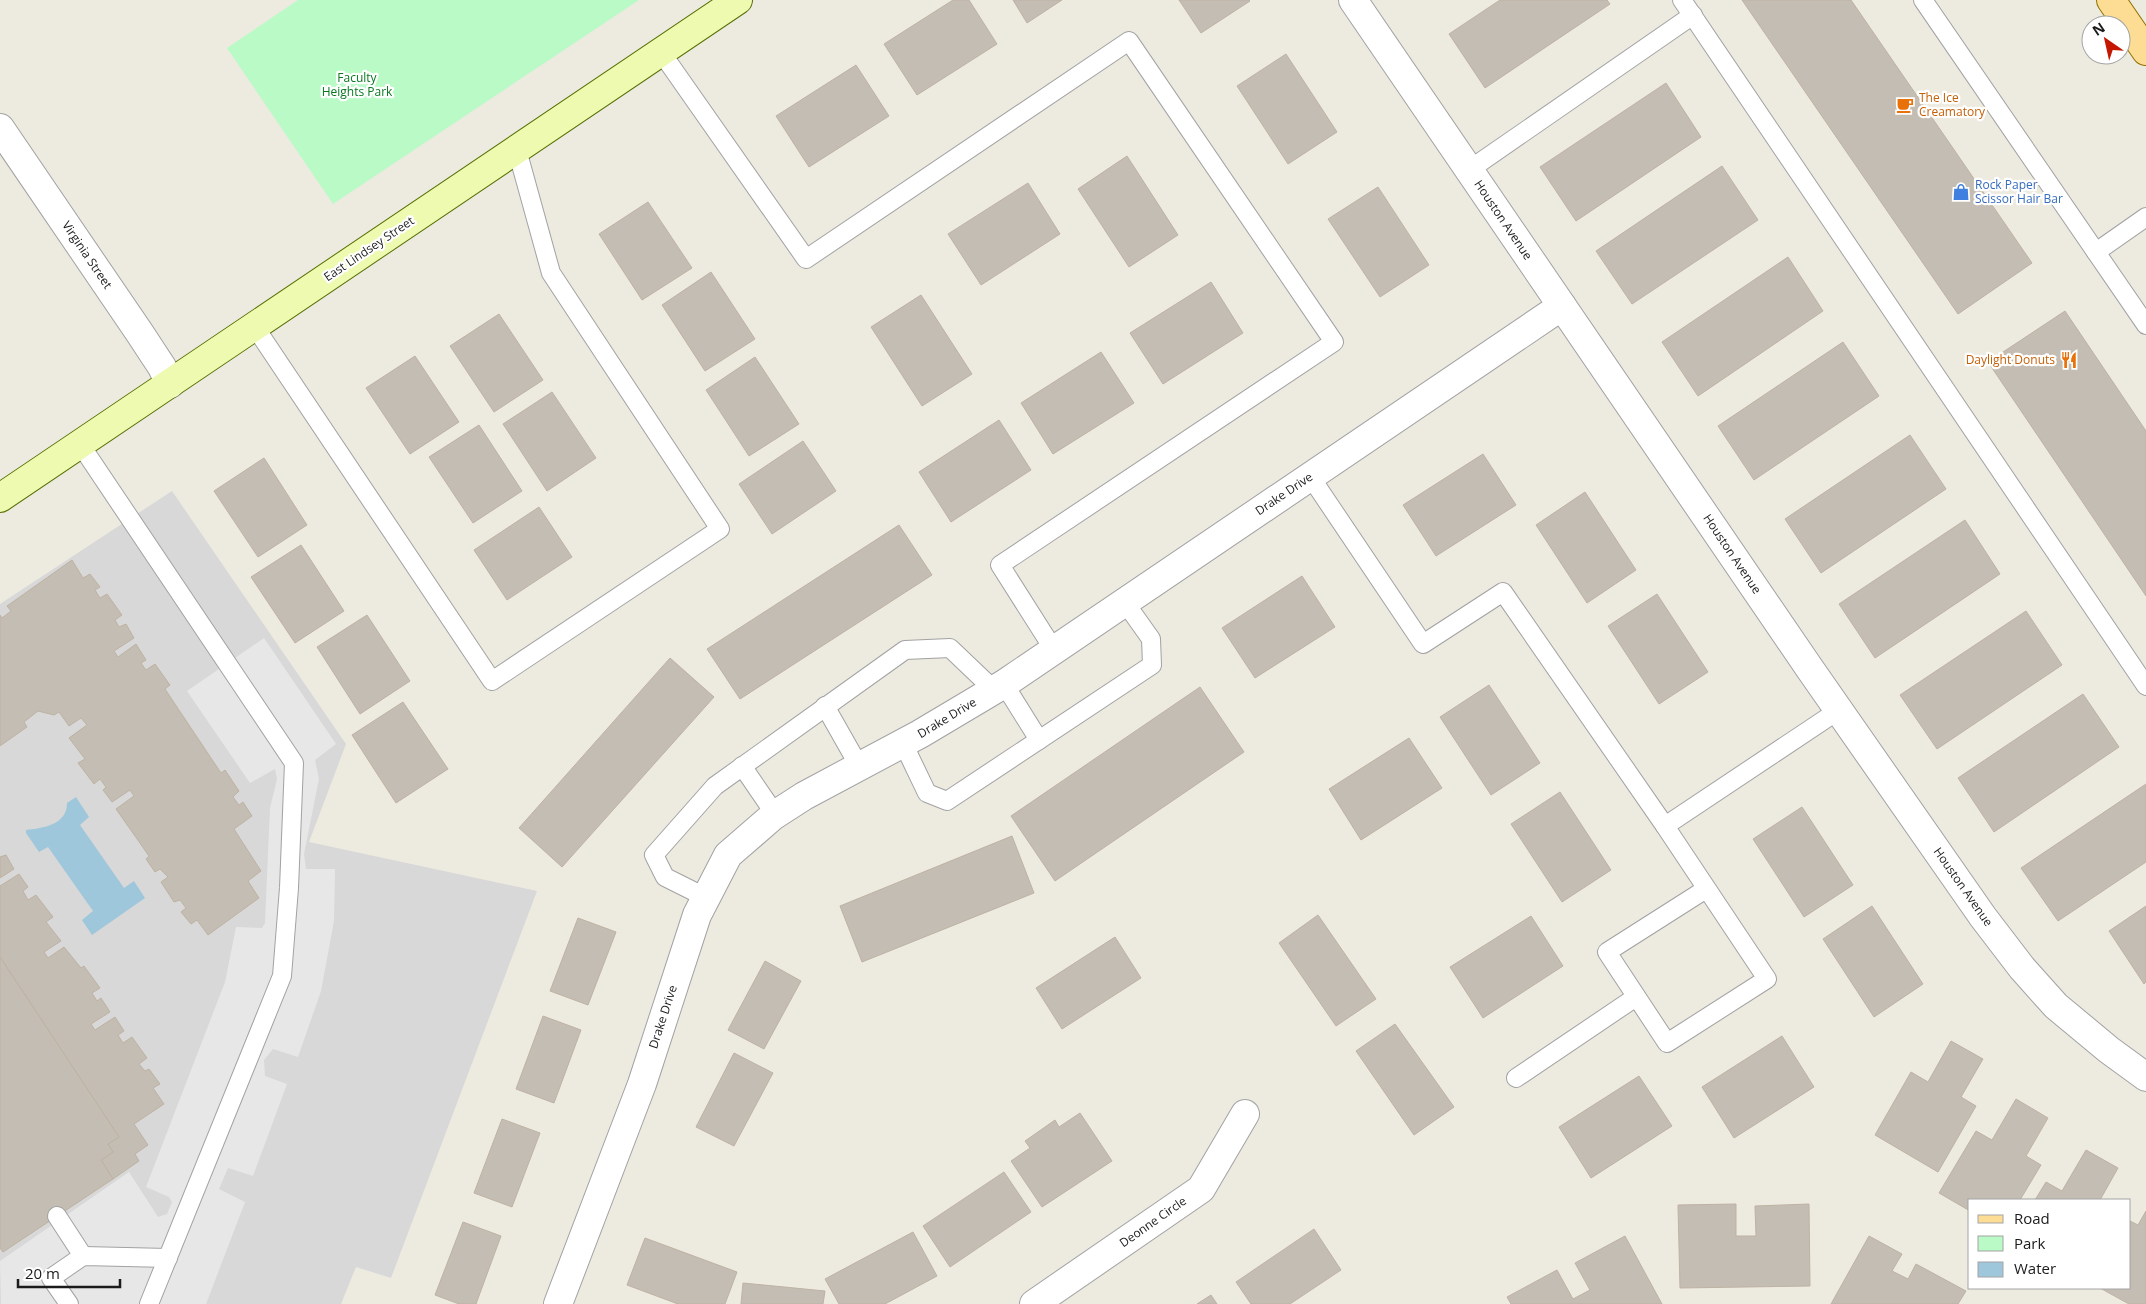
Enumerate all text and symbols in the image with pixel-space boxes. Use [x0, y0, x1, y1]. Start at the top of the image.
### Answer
north arrow [2081, 15, 2131, 65]
text: N [2088, 18, 2108, 40]
park label: Faculty Heights Park [322, 69, 393, 100]
place label: The Ice Creamatory [1919, 89, 1986, 120]
cafe icon: The Ice Creamatory [1895, 95, 1915, 115]
street label: Houston Avenue [1470, 176, 1537, 263]
place label: Rock Paper Scissor Hair Bar [1975, 176, 2063, 207]
shop icon: Rock Paper Scissor Hair Bar [1951, 182, 1971, 202]
street label: East Lindsey Street [320, 212, 417, 285]
street label: Virginia Street [58, 217, 116, 292]
restaurant icon: Daylight Donuts [2059, 350, 2079, 370]
place label: Daylight Donuts [1966, 351, 2055, 368]
street label: Drake Drive [1252, 468, 1316, 519]
street label: Houston Avenue [1699, 510, 1766, 597]
street label: Drake Drive [914, 693, 980, 742]
street label: Houston Avenue [1930, 844, 1997, 930]
street label: Drake Drive [644, 983, 681, 1051]
street label: Deonne Circle [1116, 1192, 1190, 1251]
legend [1968, 1199, 2131, 1289]
text: Road [2014, 1208, 2050, 1228]
text: Park [2014, 1233, 2045, 1253]
scale bar [18, 1256, 120, 1288]
text: Water [2014, 1258, 2056, 1278]
text: 20 m [25, 1263, 60, 1283]

